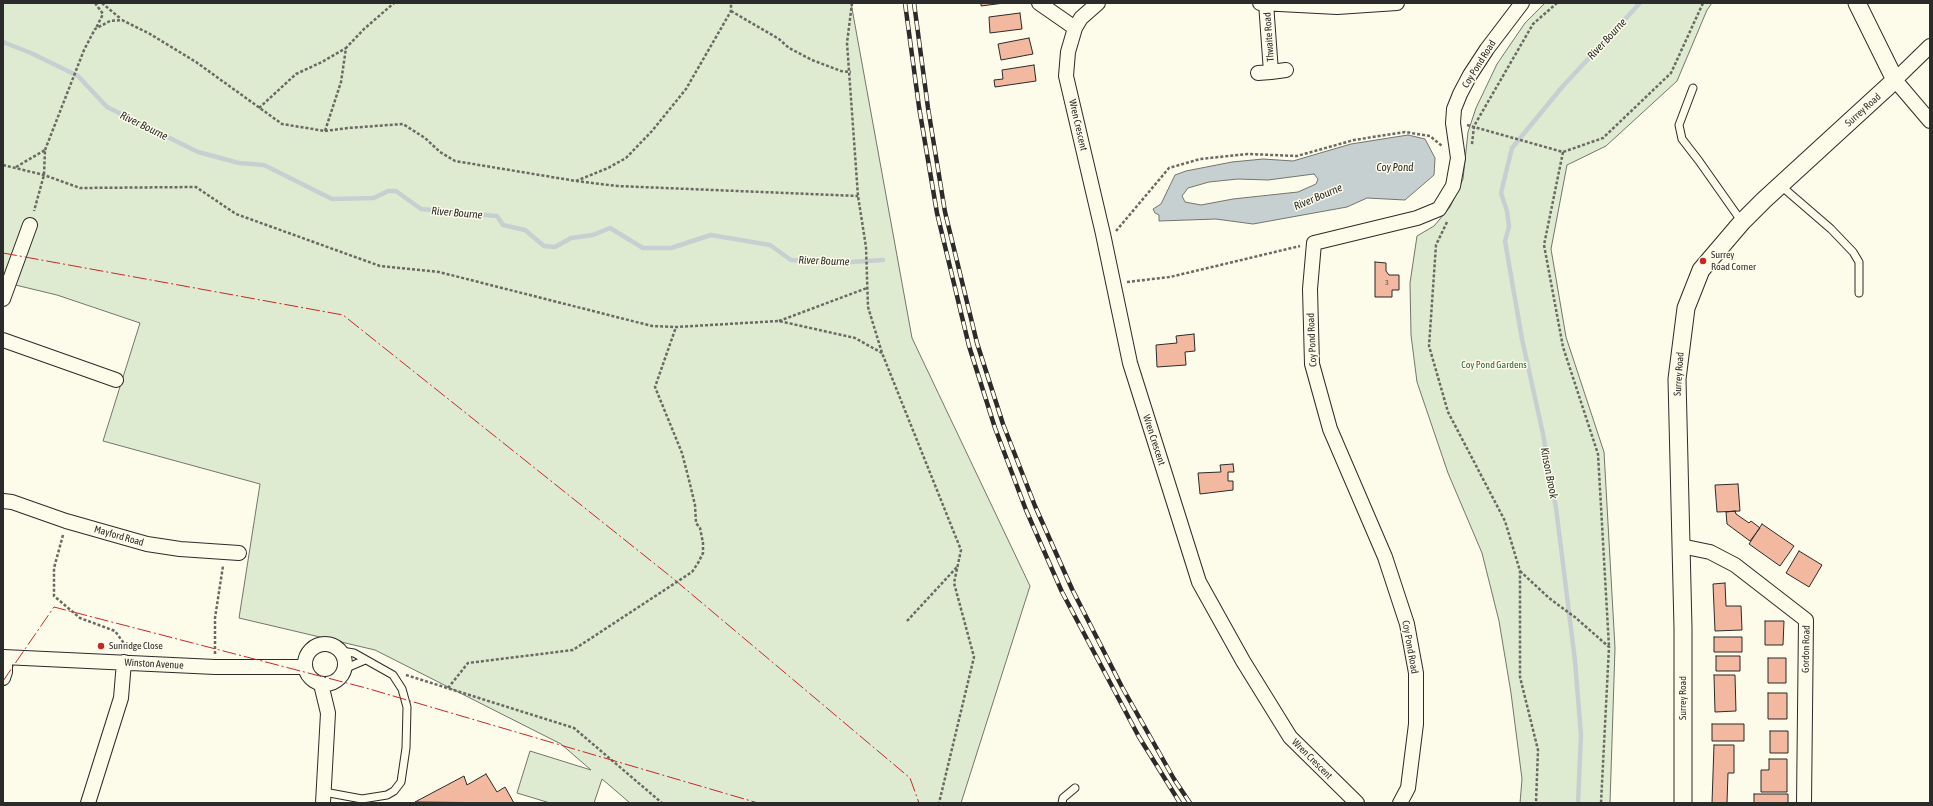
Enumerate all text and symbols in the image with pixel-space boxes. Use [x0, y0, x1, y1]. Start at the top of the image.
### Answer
street label: Thwaite Road [1261, 12, 1277, 62]
water label: River Bourne [1585, 16, 1629, 62]
street label: Coy Pond Road [1460, 38, 1498, 90]
street label: Surrey Road [1843, 91, 1883, 129]
street label: Wren Crescent [1066, 98, 1090, 152]
water label: River Bourne [118, 109, 170, 143]
water label: Coy Pond [1376, 161, 1414, 175]
water label: River Bourne [1292, 181, 1344, 213]
water label: River Bourne [431, 204, 483, 222]
place label: Surrey Road Corner [1711, 249, 1756, 272]
water label: River Bourne [798, 254, 850, 268]
marker: Surrey Road Corner [1698, 256, 1708, 266]
house number: 3 [1385, 277, 1389, 287]
street label: Coy Pond Road [1305, 313, 1319, 367]
street label: Surrey Road [1671, 352, 1687, 396]
park label: Coy Pond Gardens [1461, 359, 1527, 371]
street label: Wren Crescent [1140, 413, 1168, 467]
water label: Kinson Brook [1538, 446, 1560, 500]
street label: Mayford Road [93, 523, 145, 549]
street label: Coy Pond Road [1399, 619, 1421, 675]
street label: Gordon Road [1800, 625, 1812, 673]
place label: Sunridge Close [109, 640, 163, 652]
marker: Sunridge Close [96, 641, 106, 651]
street label: Winston Avenue [124, 656, 184, 672]
street label: Surrey Road [1677, 676, 1689, 720]
street label: Wren Crescent [1289, 736, 1335, 782]

